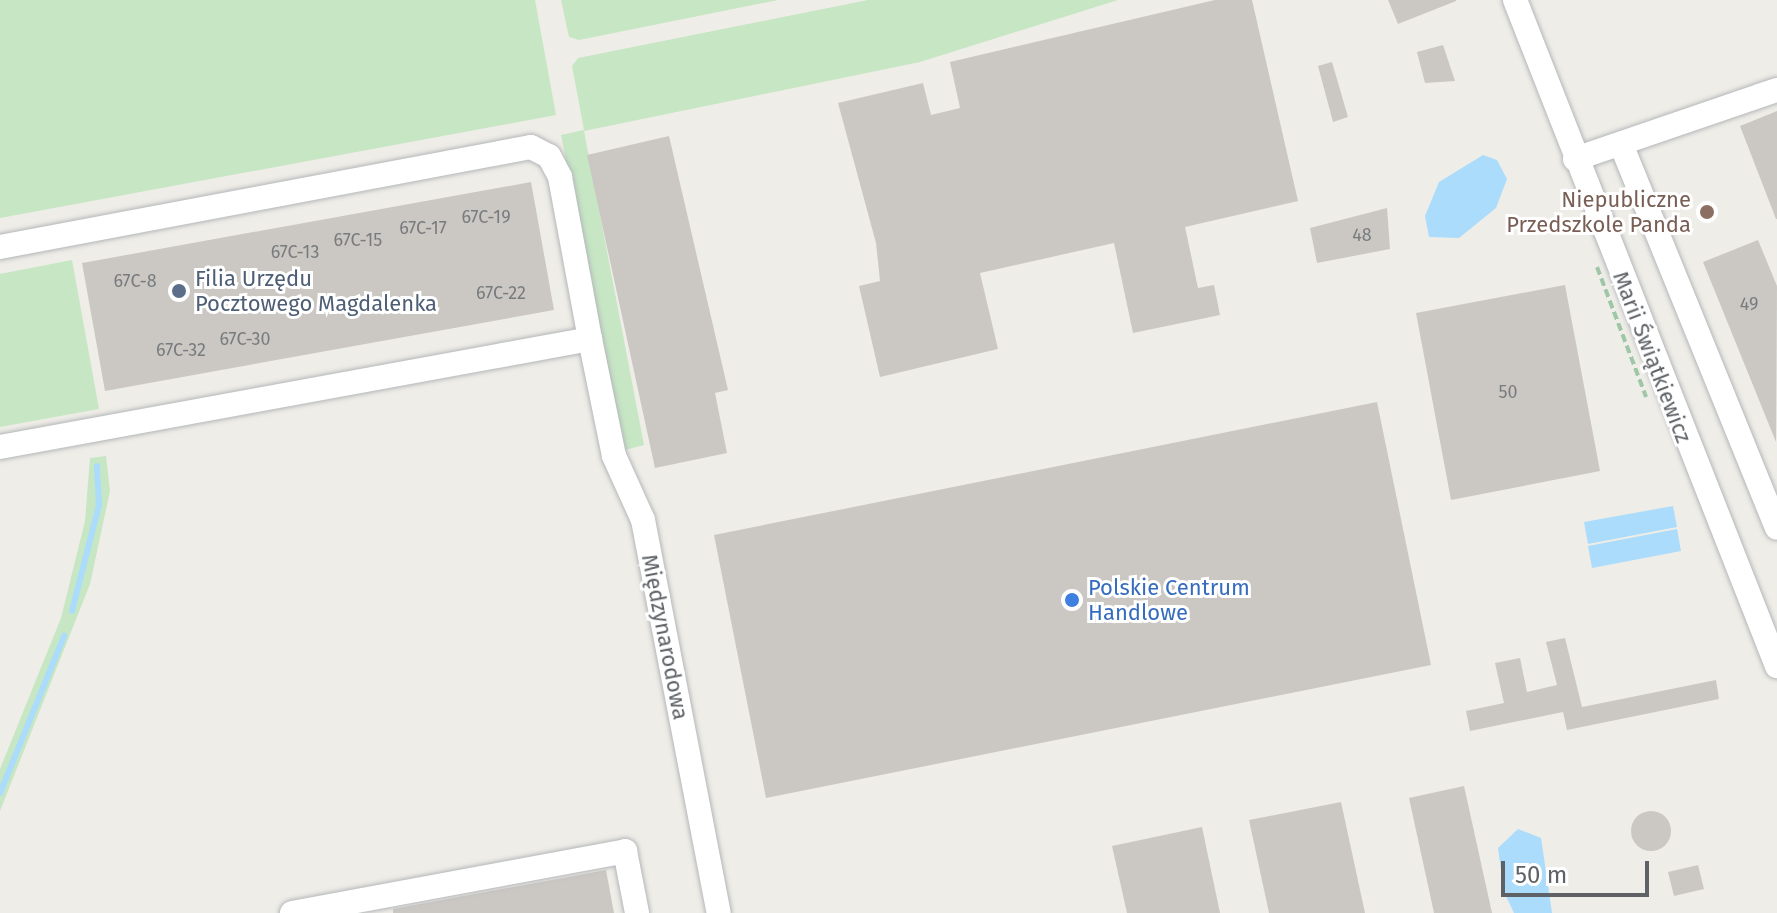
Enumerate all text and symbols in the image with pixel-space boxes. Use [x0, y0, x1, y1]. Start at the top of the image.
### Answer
place label: Niepubliczne Przedszkole Panda [1506, 186, 1691, 238]
marker: Niepubliczne Przedszkole Panda [1698, 203, 1716, 221]
house number: 67C-19 [461, 206, 511, 228]
house number: 67C-17 [399, 217, 447, 239]
house number: 48 [1352, 224, 1372, 246]
house number: 67C-15 [334, 229, 382, 251]
house number: 67C-13 [271, 241, 319, 263]
place label: Filia Urzędu Pocztowego Magdalenka [195, 265, 437, 316]
street label: Marii Świątkiewicz [1607, 268, 1697, 446]
house number: 67C-8 [113, 270, 157, 292]
marker: Filia Urzędu Pocztowego Magdalenka [170, 282, 188, 300]
house number: 67C-22 [476, 282, 526, 304]
house number: 49 [1740, 293, 1758, 315]
house number: 67C-30 [219, 328, 271, 350]
house number: 67C-32 [156, 339, 206, 361]
house number: 50 [1498, 381, 1518, 403]
street label: Międzynarodowa [636, 552, 694, 722]
place label: Polskie Centrum Handlowe [1088, 574, 1250, 626]
marker: Polskie Centrum Handlowe [1063, 591, 1081, 609]
scale bar [1505, 845, 1653, 895]
text: 50 m [1515, 861, 1567, 889]

